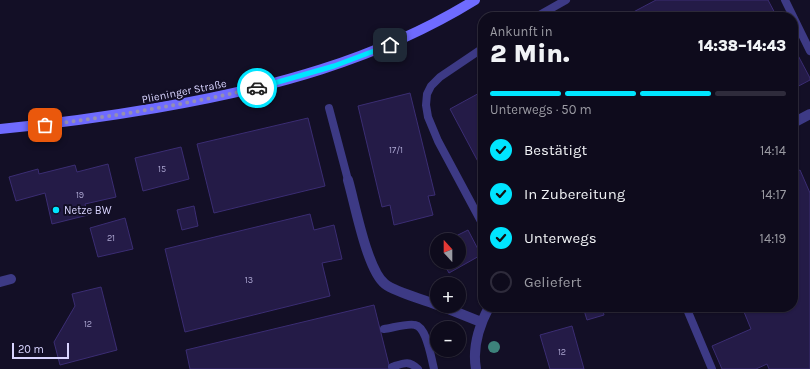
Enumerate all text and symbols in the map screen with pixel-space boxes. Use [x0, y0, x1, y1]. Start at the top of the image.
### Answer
text: Ankunft in [490, 24, 553, 39]
pin [373, 28, 407, 62]
icon: home [379, 34, 401, 56]
text: 14:38–14:43 [698, 37, 786, 55]
text: 2 Min. [490, 38, 570, 69]
courier [237, 68, 277, 108]
street label: Plieninger Straße [140, 77, 228, 106]
icon: car [246, 77, 268, 99]
text: Unterwegs · 50 m [490, 102, 592, 117]
pin [28, 108, 62, 142]
icon: bag [34, 114, 56, 136]
icon: check [490, 139, 512, 161]
text: Bestätigt [524, 141, 587, 159]
text: 14:14 [760, 143, 786, 158]
house number: 17/1 [389, 145, 403, 155]
house number: 15 [158, 164, 166, 174]
icon: check [490, 183, 512, 205]
text: In Zubereitung [524, 185, 625, 203]
text: 14:17 [761, 187, 786, 202]
house number: 19 [76, 190, 84, 200]
place label: Netze BW [64, 204, 112, 217]
marker: Netze BW [51, 205, 61, 215]
icon: check [490, 227, 512, 249]
text: Unterwegs [524, 229, 597, 247]
text: 14:19 [760, 231, 786, 246]
house number: 21 [107, 233, 115, 243]
north arrow [430, 233, 466, 269]
map controls [430, 233, 466, 357]
text: Geliefert [524, 273, 582, 291]
house number: 13 [245, 275, 253, 285]
button: + [430, 277, 466, 313]
house number: 12 [84, 319, 92, 329]
button: − [430, 321, 466, 357]
scale bar [12, 341, 69, 360]
text: 20 m [18, 343, 44, 356]
house number: 12 [558, 347, 566, 357]

